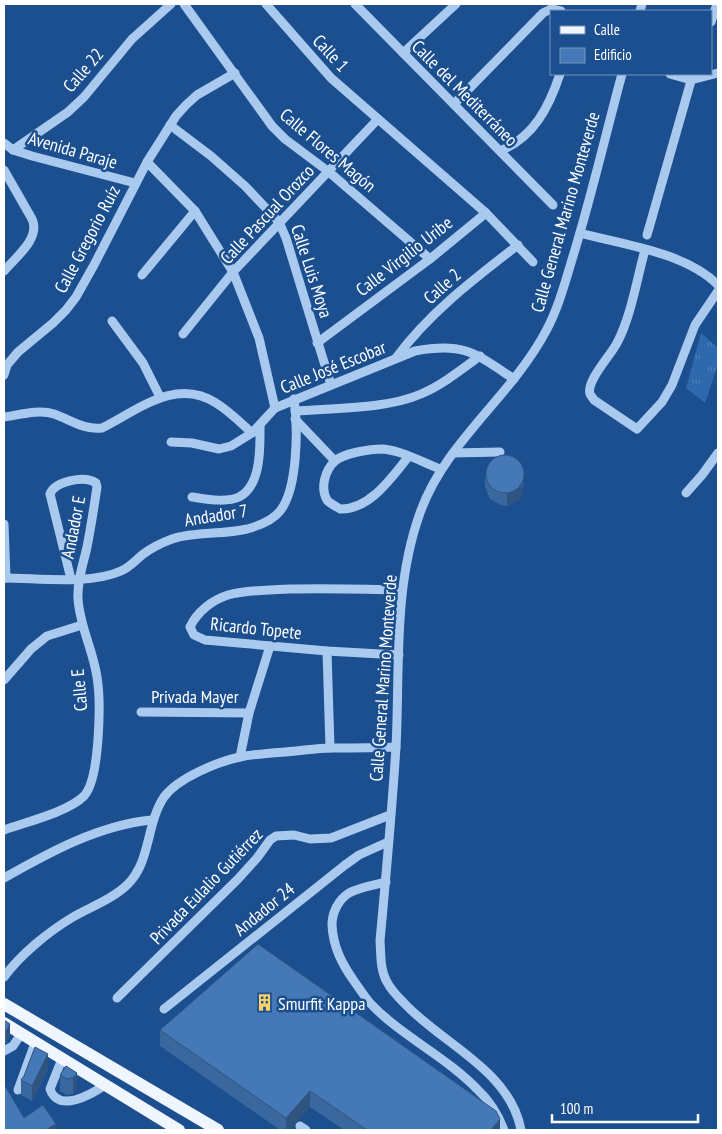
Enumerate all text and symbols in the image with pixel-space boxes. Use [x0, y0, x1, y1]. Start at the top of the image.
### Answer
legend [550, 10, 712, 75]
text: Calle [594, 20, 620, 39]
street label: Calle 1 [308, 29, 354, 77]
street label: Calle del Mediterráneo [407, 35, 523, 151]
street label: Calle 22 [58, 43, 108, 97]
text: Edificio [594, 45, 632, 64]
street label: Calle Flores Magón [275, 103, 381, 197]
street label: Calle General Marino Monteverde [525, 109, 605, 315]
street label: Avenida Paraje [26, 126, 120, 174]
street label: Calle Pascual Orozco [215, 159, 319, 269]
street label: Calle Gregorio Ruíz [49, 181, 125, 297]
street label: Calle Virgilio Uribe [351, 211, 457, 301]
street label: Calle Luis Moya [286, 221, 338, 321]
street label: Calle 2 [418, 263, 466, 309]
street label: Calle José Escobar [277, 335, 389, 399]
street label: Andador E [56, 494, 90, 560]
street label: Andador 7 [183, 499, 249, 531]
street label: Calle General Marino Monteverde [364, 574, 402, 782]
street label: Ricardo Topete [209, 612, 303, 644]
street label: Calle E [66, 668, 92, 712]
street label: Privada Mayer [151, 685, 239, 708]
street label: Privada Eulalio Gutiérrez [145, 823, 267, 949]
street label: Andador 24 [229, 877, 299, 941]
place label: Smurfit Kappa [278, 992, 365, 1015]
building icon: Smurfit Kappa [254, 993, 274, 1013]
scale bar [552, 1092, 698, 1124]
text: 100 m [560, 1099, 593, 1118]

